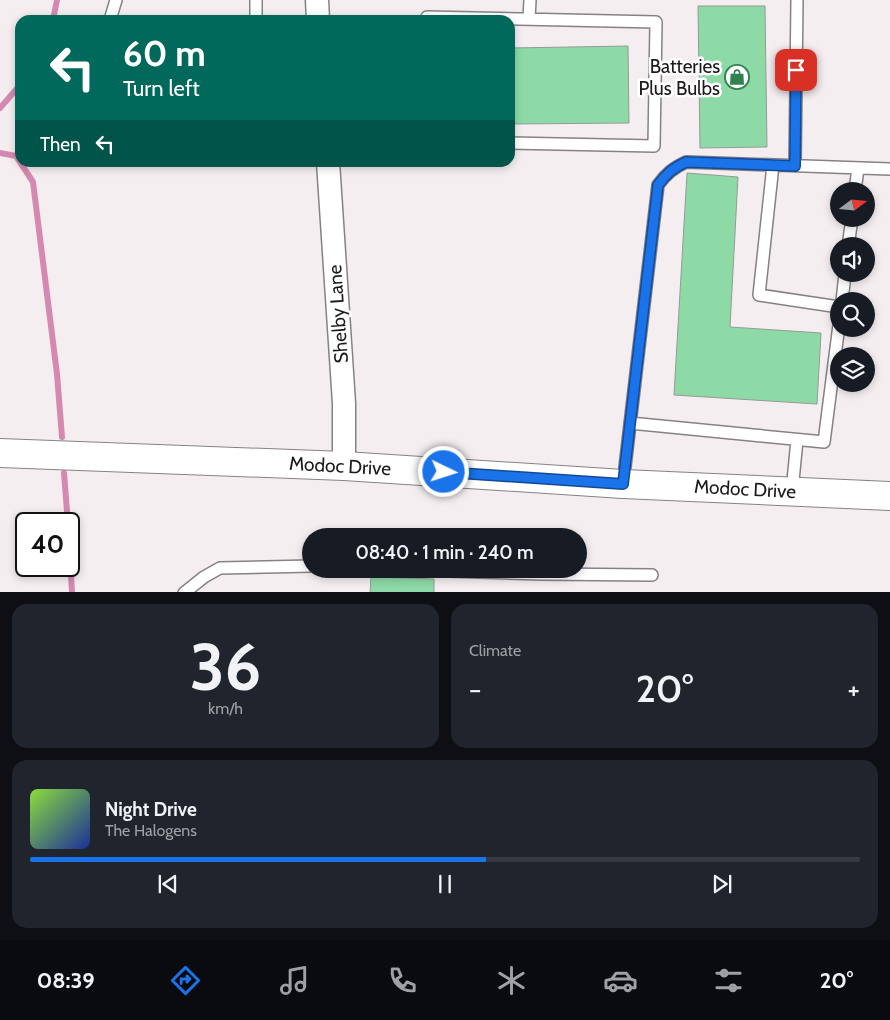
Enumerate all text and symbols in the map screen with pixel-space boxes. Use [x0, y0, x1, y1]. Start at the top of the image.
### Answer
text: 60 m [123, 32, 206, 75]
icon: left [40, 35, 105, 100]
pin [775, 49, 817, 91]
place label: Batteries Plus Bulbs [639, 55, 720, 100]
icon: arrive [782, 56, 810, 84]
shop icon: Batteries Plus Bulbs [724, 64, 750, 90]
text: Turn left [123, 75, 200, 102]
icon: left [91, 130, 119, 158]
text: Then [40, 133, 81, 156]
north arrow [830, 182, 875, 228]
map controls [830, 182, 875, 392]
button: sound [830, 237, 875, 282]
street label: Shelby Lane [323, 264, 353, 364]
button: search [830, 292, 875, 337]
button: layers [830, 347, 875, 392]
position arrow [417, 445, 469, 497]
street label: Modoc Drive [288, 452, 392, 480]
street label: Modoc Drive [693, 475, 797, 503]
speed limit sign: 40 [15, 512, 80, 577]
text: 08:40 · 1 min · 240 m [355, 541, 534, 564]
text: 36 [190, 627, 261, 706]
text: Climate [469, 641, 521, 660]
text: 20° [636, 665, 693, 712]
text: − [469, 672, 481, 706]
text: + [848, 672, 860, 706]
text: km/h [208, 699, 243, 718]
text: Night Drive [105, 798, 197, 821]
text: The Halogens [105, 821, 197, 840]
icon: previous [154, 870, 182, 898]
icon: pause [431, 870, 459, 898]
icon: next [708, 870, 736, 898]
icon: directions [168, 963, 203, 998]
icon: music [277, 963, 312, 998]
icon: phone [385, 963, 420, 998]
icon: climate [494, 963, 529, 998]
icon: car [603, 963, 638, 998]
icon: filters [711, 963, 746, 998]
text: 08:39 [37, 967, 95, 994]
text: 20° [820, 967, 853, 994]

